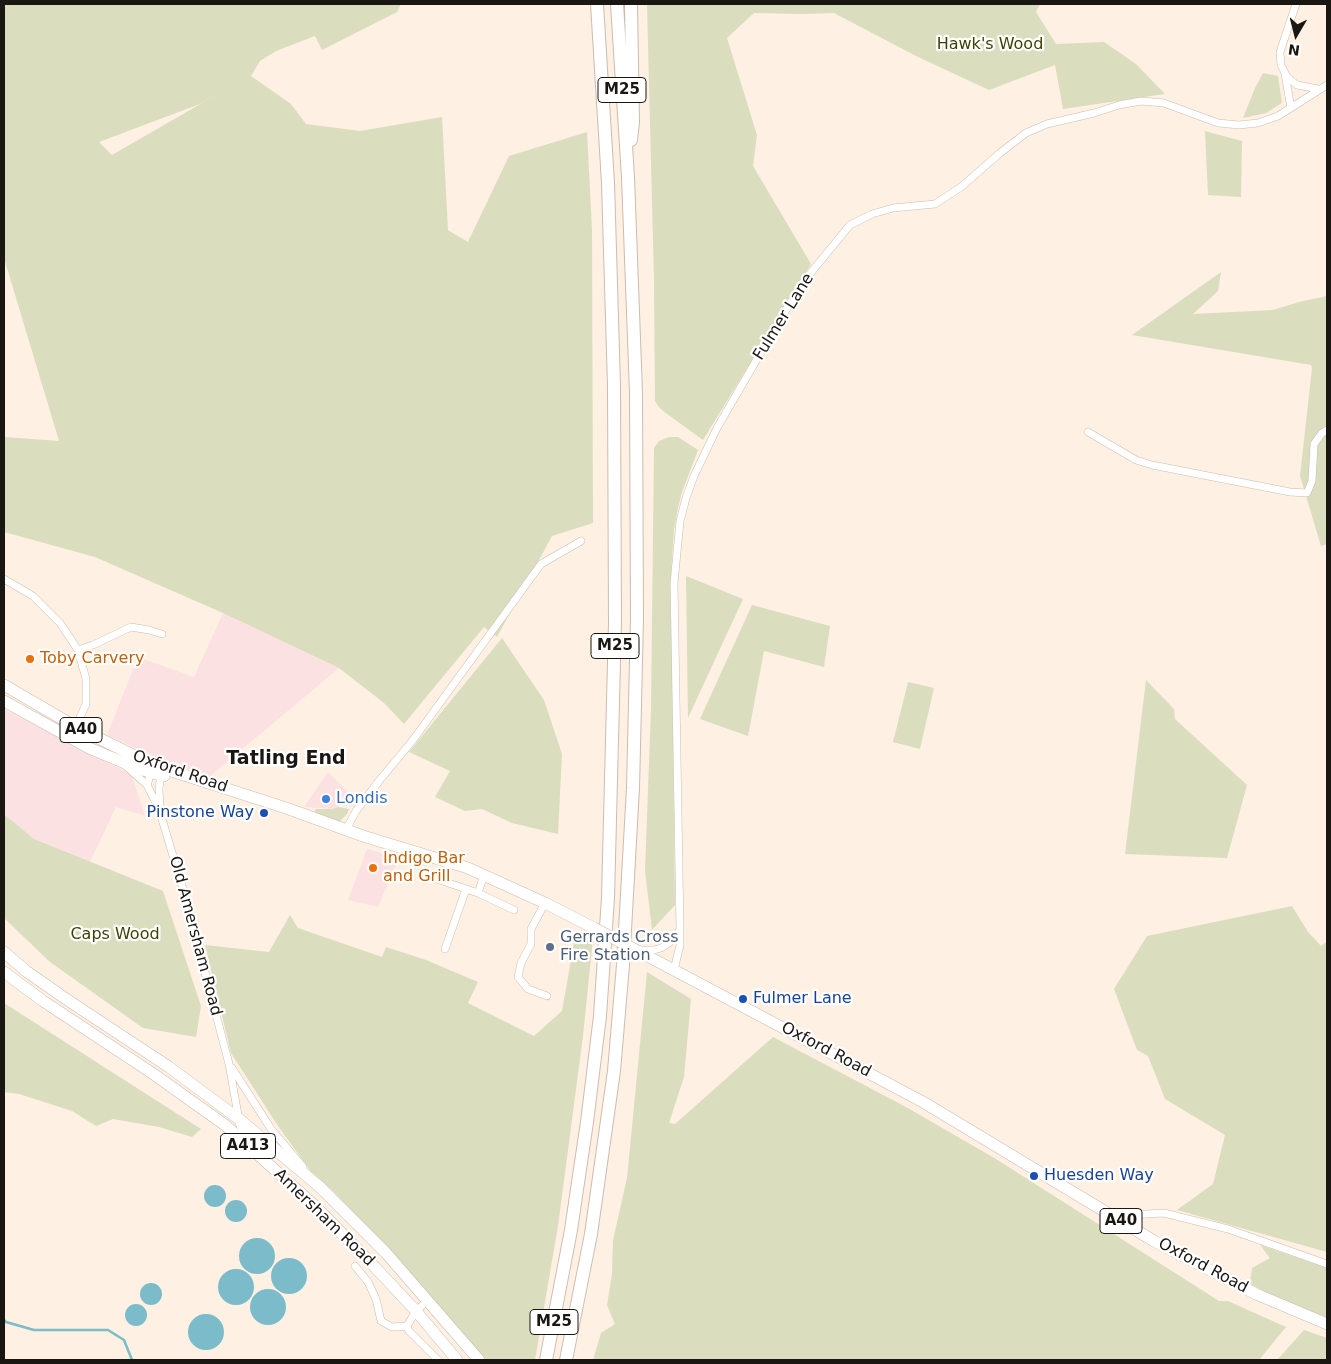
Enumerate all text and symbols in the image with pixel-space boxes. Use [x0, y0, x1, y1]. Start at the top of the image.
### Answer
north arrow [1271, 10, 1321, 60]
park label: Hawk's Wood [937, 35, 1043, 55]
text: N [1287, 41, 1301, 59]
road number: M25 [598, 78, 646, 102]
street label: Fulmer Lane [750, 270, 818, 364]
road number: M25 [591, 634, 639, 658]
place label: Toby Carvery [40, 649, 144, 669]
marker: Toby Carvery [24, 653, 36, 665]
road number: A40 [60, 718, 102, 742]
street label: Oxford Road [130, 747, 230, 797]
district label: Tatling End [226, 748, 346, 770]
place label: Londis [336, 789, 388, 809]
marker: Londis [320, 793, 332, 805]
place label: Pinstone Way [147, 803, 254, 823]
marker: Pinstone Way [258, 807, 270, 819]
place label: Indigo Bar and Grill [383, 849, 465, 887]
street label: Old Amersham Road [164, 854, 226, 1018]
marker: Indigo Bar and Grill [367, 862, 379, 874]
park label: Caps Wood [70, 925, 160, 945]
place label: Gerrards Cross Fire Station [560, 928, 679, 966]
marker: Gerrards Cross Fire Station [544, 941, 556, 953]
place label: Fulmer Lane [753, 989, 852, 1009]
marker: Fulmer Lane [737, 993, 749, 1005]
street label: Oxford Road [778, 1018, 874, 1082]
road number: A413 [220, 1134, 276, 1158]
street label: Amersham Road [270, 1165, 378, 1271]
place label: Huesden Way [1044, 1166, 1154, 1186]
marker: Huesden Way [1028, 1170, 1040, 1182]
road number: A40 [1100, 1208, 1142, 1234]
street label: Oxford Road [1155, 1234, 1251, 1298]
road number: M25 [530, 1310, 578, 1334]

